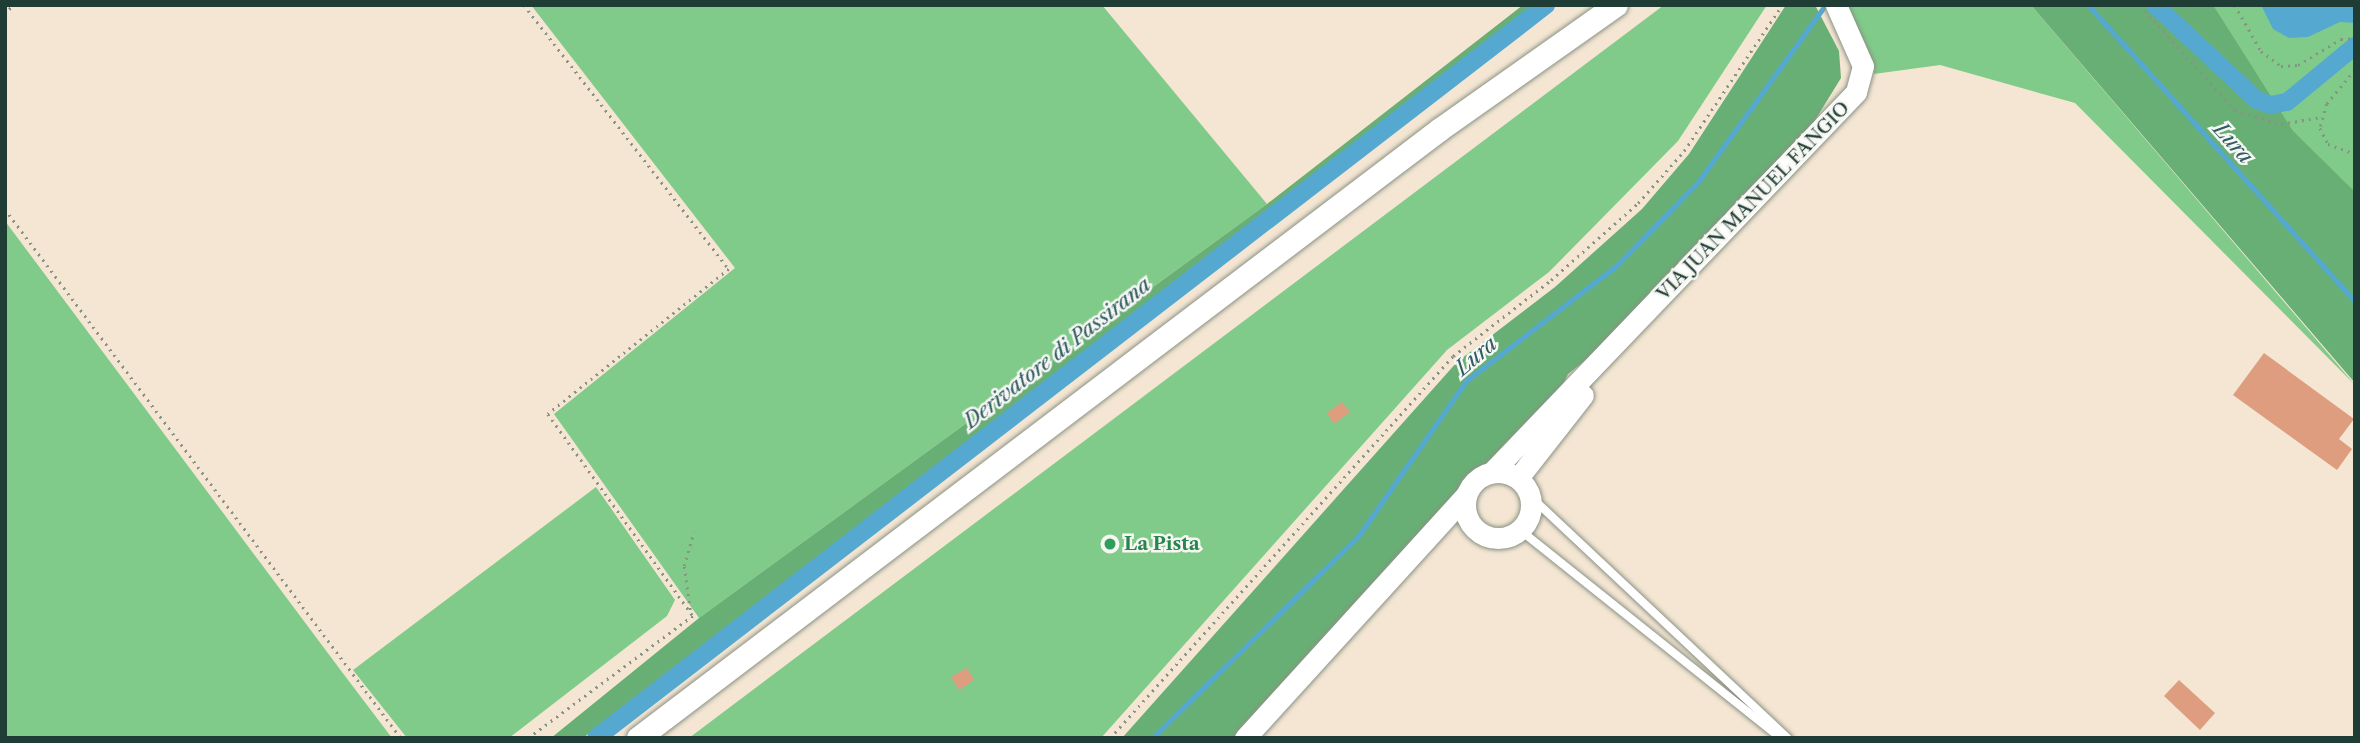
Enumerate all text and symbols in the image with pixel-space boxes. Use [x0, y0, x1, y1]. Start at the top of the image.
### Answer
street label: VIA JUAN MANUEL FANGIO [1651, 96, 1855, 306]
water label: Lura [2208, 117, 2258, 169]
water label: Derivatore di Passirana [958, 272, 1156, 434]
water label: Lura [1450, 331, 1502, 381]
place label: La Pista [1124, 533, 1200, 555]
marker: La Pista [1102, 536, 1118, 552]

